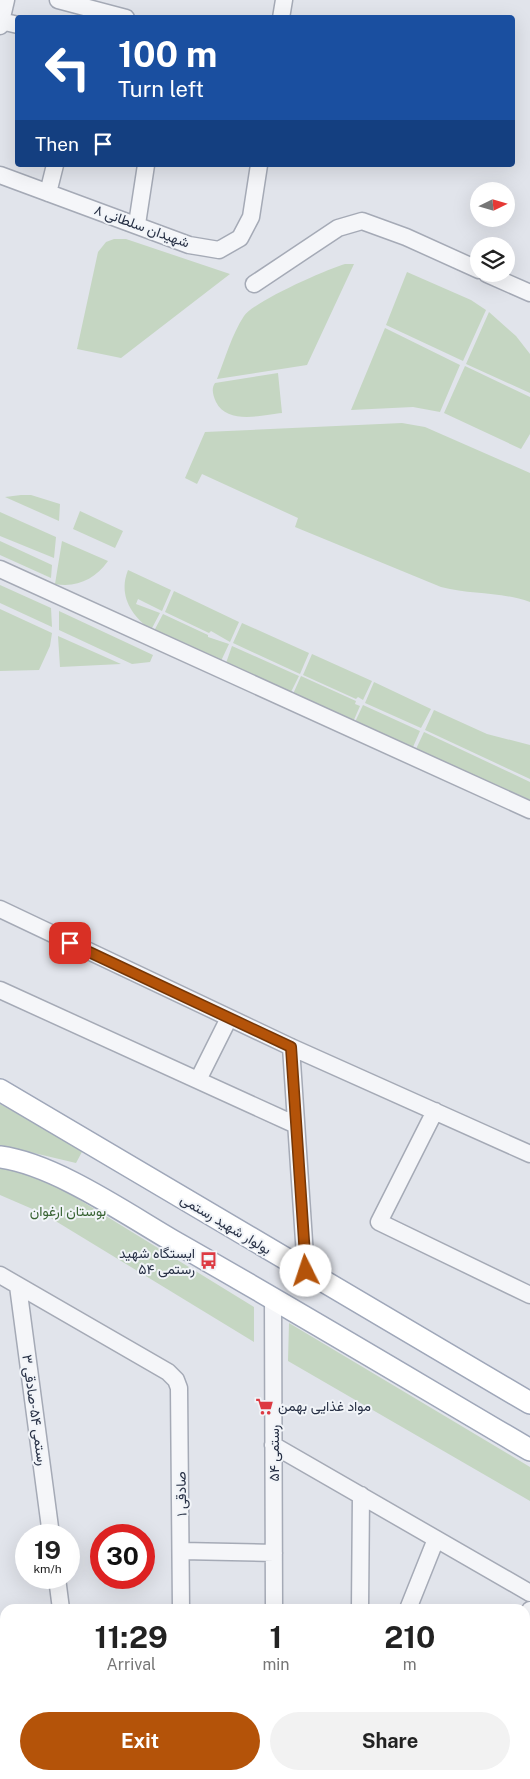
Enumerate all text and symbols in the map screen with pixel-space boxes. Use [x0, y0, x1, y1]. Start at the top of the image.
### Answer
text: 100 m [118, 34, 217, 75]
icon: left [35, 35, 100, 100]
text: Turn left [118, 76, 204, 102]
icon: arrive [89, 130, 117, 158]
text: Then [35, 133, 79, 155]
north arrow [470, 182, 515, 228]
map controls [470, 182, 515, 282]
street label: شهیدان سلطانی ۸ [92, 201, 192, 252]
button: layers [470, 237, 515, 282]
pin [49, 922, 91, 964]
icon: arrive [56, 929, 84, 957]
street label: بولوار شهید رستمی [177, 1191, 274, 1258]
park label: بوستان ارغوان [30, 1203, 106, 1220]
position arrow [279, 1244, 331, 1296]
place label: ایستگاه شهید رستمی ۵۴ [119, 1245, 195, 1278]
bus stop icon: ایستگاه شهید رستمی ۵۴ [199, 1251, 219, 1271]
street label: رستمی ۵۴-صادقی ۳ [18, 1353, 51, 1467]
supermarket icon: مواد غذایی بهمن [254, 1396, 274, 1416]
place label: مواد غذایی بهمن [278, 1398, 371, 1415]
street label: رستمی ۵۴ [266, 1424, 283, 1481]
street label: صادقی ۱ [173, 1471, 190, 1517]
speed limit sign: 30 [90, 1524, 155, 1589]
text: 19 [34, 1535, 61, 1565]
text: km/h [33, 1562, 62, 1576]
text: 11:29 [95, 1619, 168, 1655]
text: 1 [270, 1619, 282, 1655]
text: 210 [384, 1619, 435, 1655]
text: Arrival [106, 1655, 156, 1674]
text: min [262, 1655, 290, 1674]
text: m [403, 1655, 417, 1674]
button: Exit [20, 1712, 260, 1770]
button: Share [270, 1712, 510, 1770]

